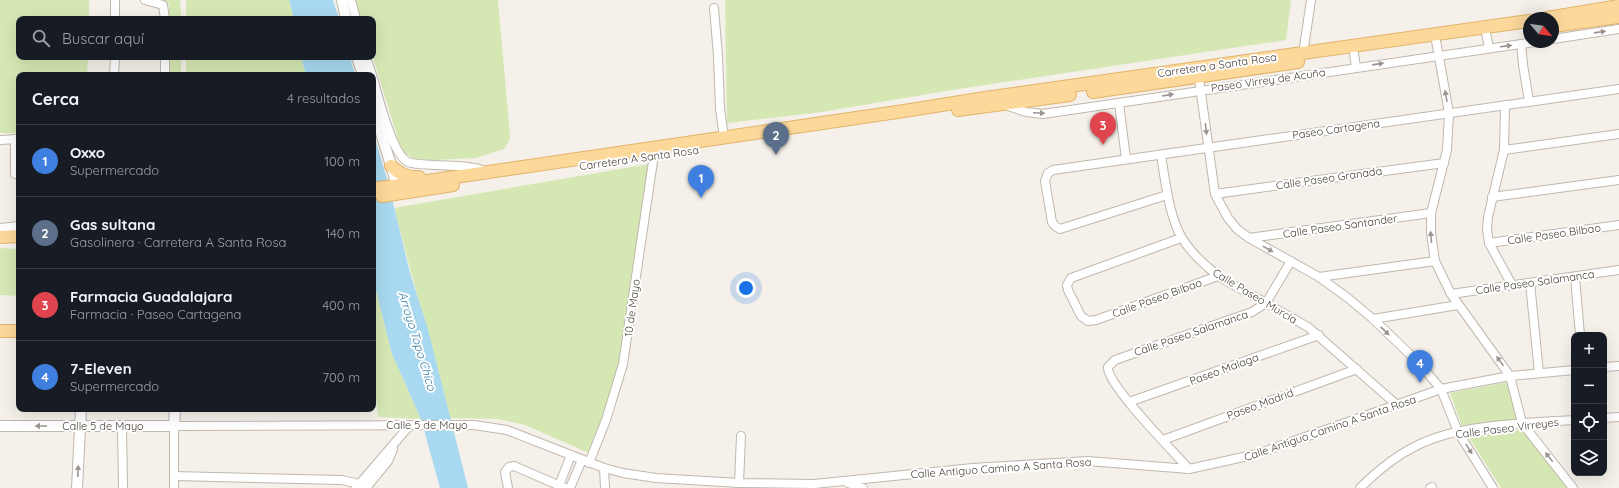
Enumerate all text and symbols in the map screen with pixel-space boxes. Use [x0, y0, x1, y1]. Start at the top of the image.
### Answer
north arrow [1523, 12, 1559, 48]
search box [16, 16, 376, 60]
icon: search [30, 27, 52, 49]
text: Buscar aquí [62, 29, 144, 48]
one-way arrow [1594, 29, 1606, 35]
one-way arrow [1500, 43, 1512, 49]
street label: Carretera a Santa Rosa [1157, 50, 1277, 80]
one-way arrow [1372, 61, 1384, 67]
street label: Paseo Virrey de Acuña [1210, 65, 1326, 95]
text: Cerca [32, 88, 79, 109]
text: 4 resultados [287, 90, 360, 106]
one-way arrow [1443, 90, 1449, 102]
one-way arrow [1162, 92, 1174, 98]
one-way arrow [1033, 110, 1045, 117]
pin: 3 [1090, 112, 1116, 145]
street label: Paseo Cartagena [1291, 116, 1381, 142]
pin: 2 [763, 122, 789, 155]
one-way arrow [1203, 123, 1209, 135]
text: Oxxo [70, 143, 105, 162]
street label: Carretera A Santa Rosa [578, 143, 700, 173]
text: 1 [42, 153, 48, 169]
text: 100 m [324, 153, 360, 169]
text: Supermercado [70, 162, 159, 178]
street label: Calle Paseo Granada [1275, 164, 1383, 192]
pin: 1 [688, 165, 714, 198]
street label: Calle Paseo Santander [1282, 211, 1399, 241]
text: Gas sultana [70, 215, 155, 234]
street label: Calle Paseo Bilbao [1506, 220, 1602, 247]
text: 2 [41, 225, 49, 241]
text: 140 m [325, 225, 360, 241]
one-way arrow [1428, 231, 1435, 243]
text: Gasolinera · Carretera A Santa Rosa [70, 234, 287, 250]
one-way arrow [1262, 245, 1274, 252]
street label: Calle Paseo Murcia [1210, 265, 1300, 327]
street label: Calle Paseo Salamanca [1475, 267, 1595, 297]
street label: Calle Paseo Bilbao [1110, 275, 1204, 321]
street label: 10 de Mayo [621, 278, 643, 338]
your location [736, 278, 756, 298]
text: Farmacia Guadalajara [70, 287, 233, 306]
water label: Arroyo Topo Chico [395, 290, 440, 393]
text: 3 [42, 297, 48, 313]
text: 400 m [322, 297, 360, 313]
text: Farmacia · Paseo Cartagena [70, 306, 241, 322]
street label: Calle Paseo Salamanca [1132, 307, 1250, 359]
one-way arrow [1380, 326, 1390, 336]
map controls [1571, 332, 1607, 476]
button: + [1571, 332, 1607, 368]
street label: Paseo Malaga [1187, 350, 1261, 388]
pin: 4 [1407, 350, 1433, 383]
one-way arrow [1496, 356, 1504, 367]
text: 7-Eleven [70, 359, 132, 378]
button: − [1571, 368, 1607, 404]
text: 4 [41, 369, 49, 385]
text: 700 m [322, 369, 360, 385]
text: Supermercado [70, 378, 159, 394]
street label: Paseo Madrid [1225, 385, 1295, 423]
street label: Calle Antiguo Camino A Santa Rosa [1242, 392, 1418, 464]
button: locate [1571, 404, 1607, 440]
street label: Calle Paseo Virreyes [1455, 415, 1559, 441]
street label: Calle 5 de Mayo [386, 418, 468, 432]
street label: Calle 5 de Mayo [62, 419, 144, 433]
one-way arrow [34, 423, 47, 429]
button: layers [1571, 440, 1607, 476]
one-way arrow [1465, 444, 1473, 454]
one-way arrow [1545, 452, 1554, 463]
street label: Calle Antiguo Camino A Santa Rosa [910, 455, 1092, 481]
one-way arrow [75, 464, 81, 477]

